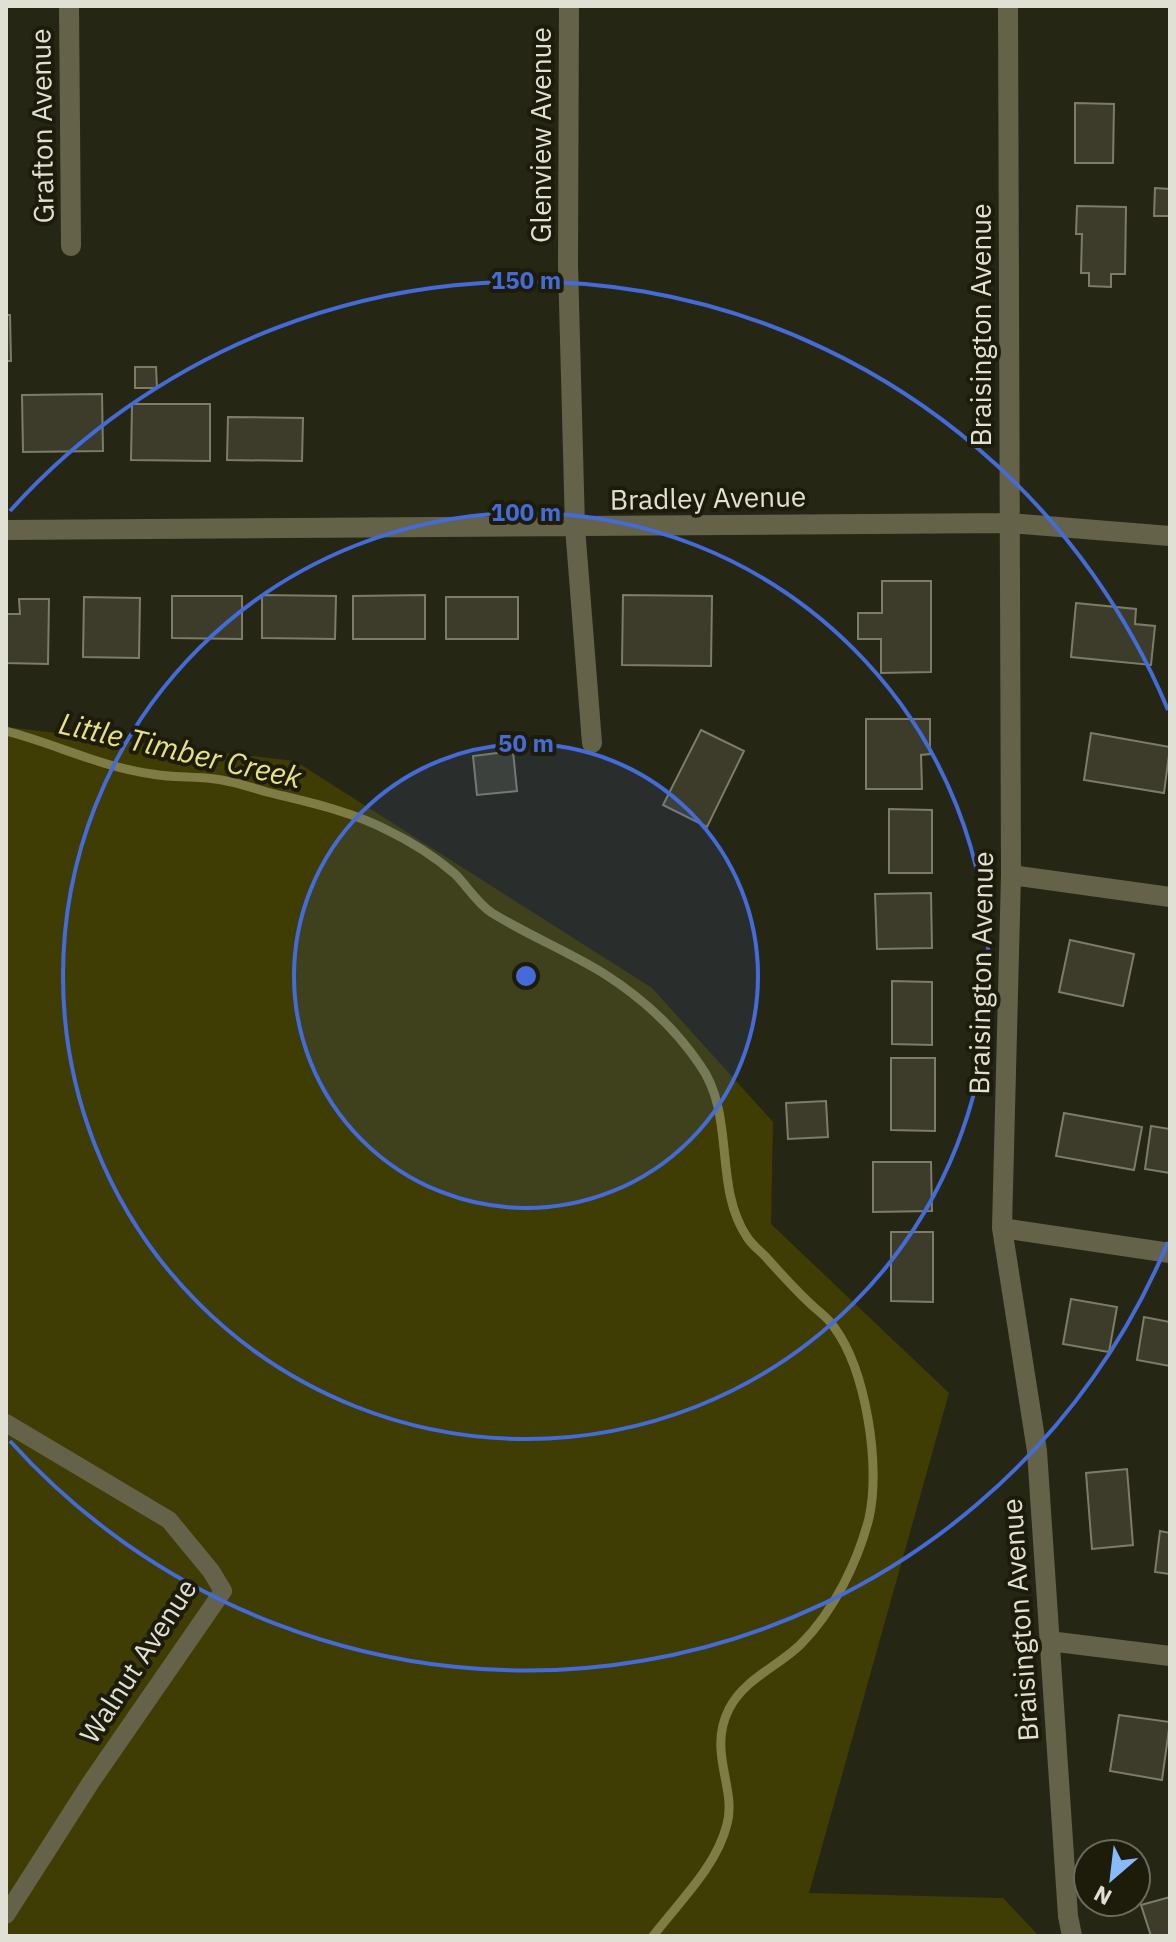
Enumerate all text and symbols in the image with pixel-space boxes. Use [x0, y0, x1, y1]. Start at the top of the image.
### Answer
street label: Glenview Avenue [522, 27, 559, 243]
street label: Grafton Avenue [21, 28, 62, 224]
street label: Braisington Avenue [962, 203, 999, 447]
text: 150 m [491, 264, 561, 296]
street label: Bradley Avenue [609, 477, 807, 518]
text: 100 m [491, 496, 561, 528]
water label: Little Timber Creek [55, 703, 306, 796]
text: 50 m [498, 727, 554, 759]
street label: Braisington Avenue [960, 851, 1001, 1095]
centre of rings [512, 962, 540, 990]
street label: Braisington Avenue [993, 1497, 1046, 1743]
street label: Walnut Avenue [71, 1571, 205, 1750]
north arrow [1072, 1838, 1152, 1918]
text: N [1089, 1880, 1116, 1913]

